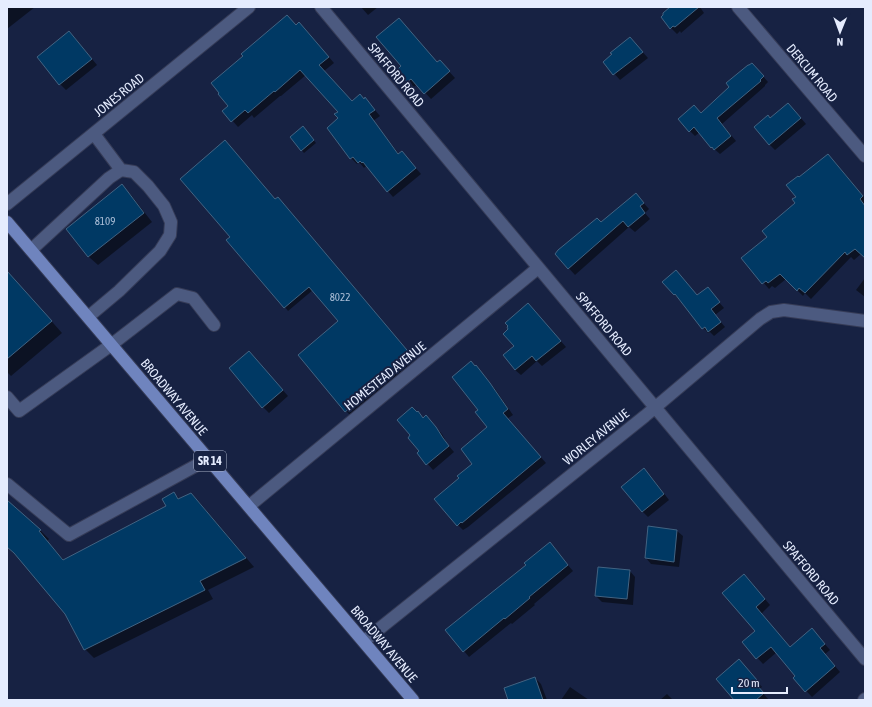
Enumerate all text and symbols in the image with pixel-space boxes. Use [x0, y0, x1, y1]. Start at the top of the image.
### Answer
north arrow [820, 12, 860, 52]
text: N [836, 36, 843, 48]
street label: SPAFFORD ROAD [365, 40, 427, 110]
street label: DERCUM ROAD [783, 41, 841, 105]
street label: JONES ROAD [91, 70, 147, 120]
house number: 8109 [95, 215, 115, 227]
street label: SPAFFORD ROAD [573, 289, 635, 359]
house number: 8022 [330, 291, 350, 303]
street label: HOMESTEAD AVENUE [341, 338, 429, 413]
street label: BROADWAY AVENUE [138, 356, 211, 439]
street label: WORLEY AVENUE [560, 406, 632, 468]
road number: SR 14 [194, 451, 226, 471]
street label: SPAFFORD ROAD [780, 538, 842, 608]
street label: BROADWAY AVENUE [348, 603, 421, 686]
scale bar [732, 669, 787, 695]
text: 20 m [738, 676, 760, 690]

